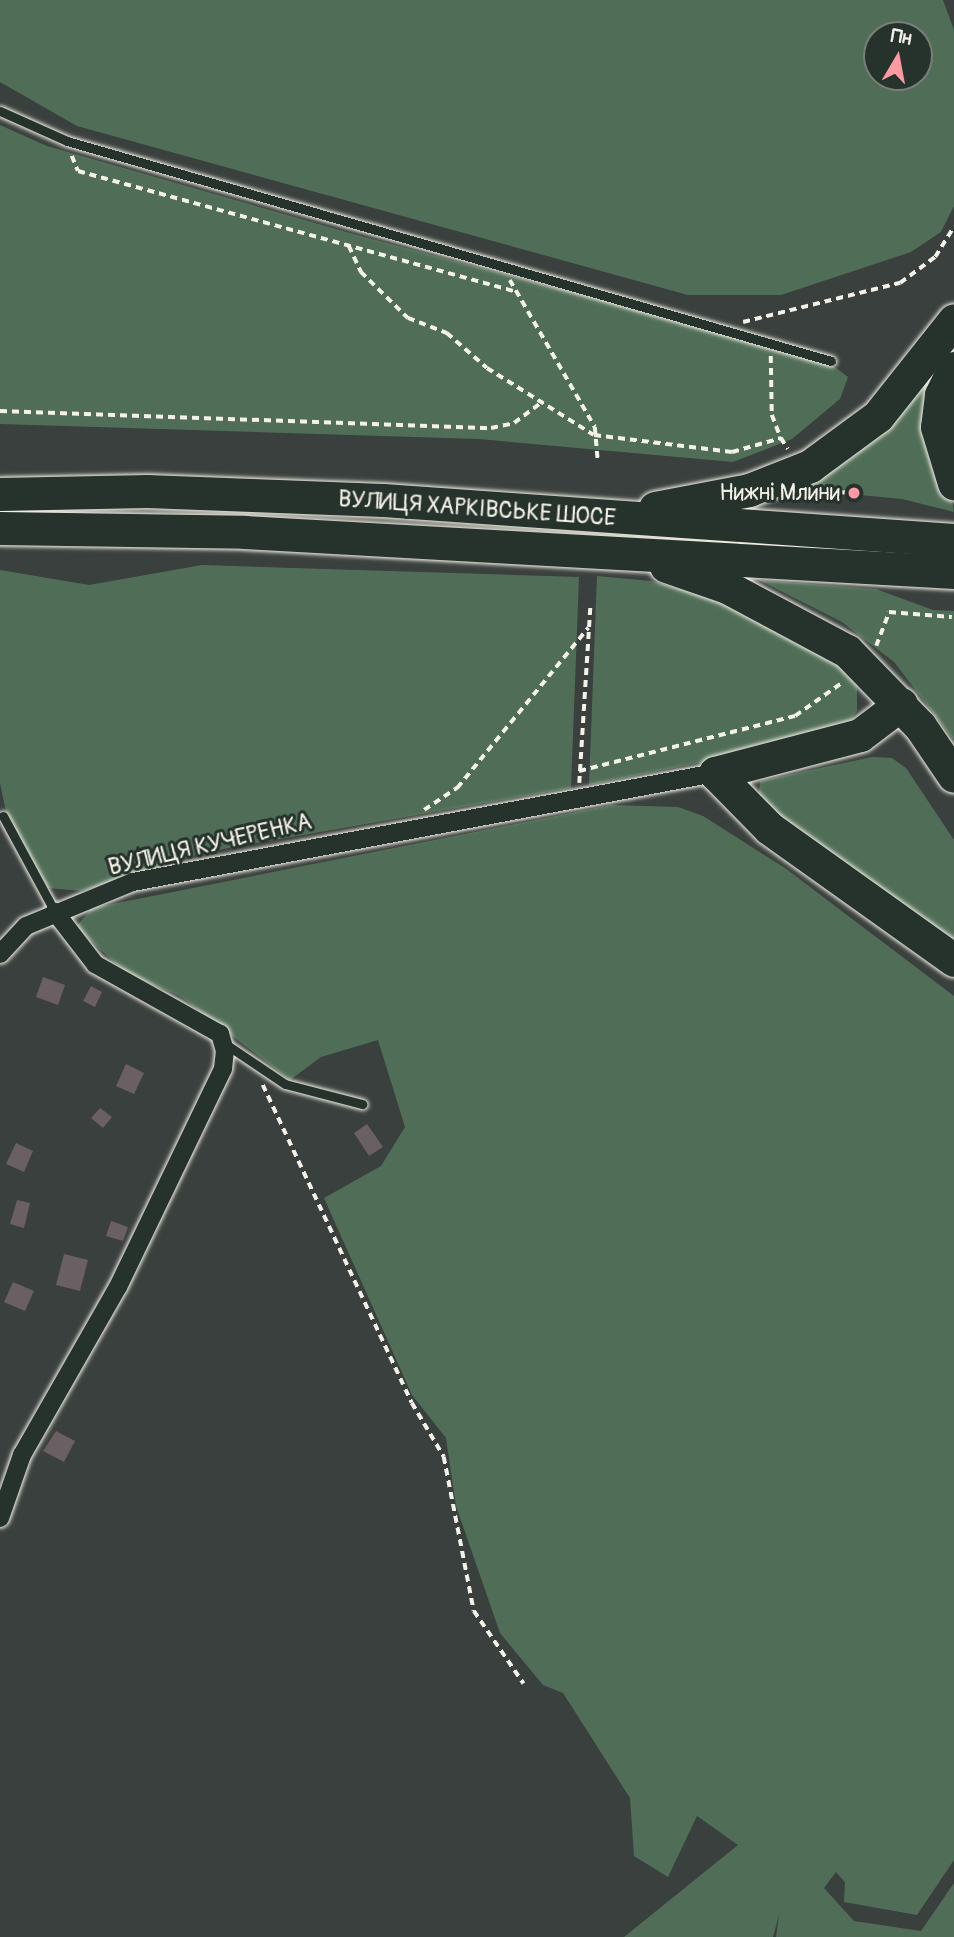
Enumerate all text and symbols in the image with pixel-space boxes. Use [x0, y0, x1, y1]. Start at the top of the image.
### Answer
north arrow [863, 21, 933, 91]
text: Пн [889, 24, 914, 51]
place label: Нижні Млини [719, 479, 840, 507]
marker: Нижні Млини [846, 485, 862, 501]
street label: ВУЛИЦЯ ХАРКІВСЬКЕ ШОСЕ [337, 486, 617, 532]
street label: ВУЛИЦЯ КУЧЕРЕНКА [106, 808, 314, 882]

